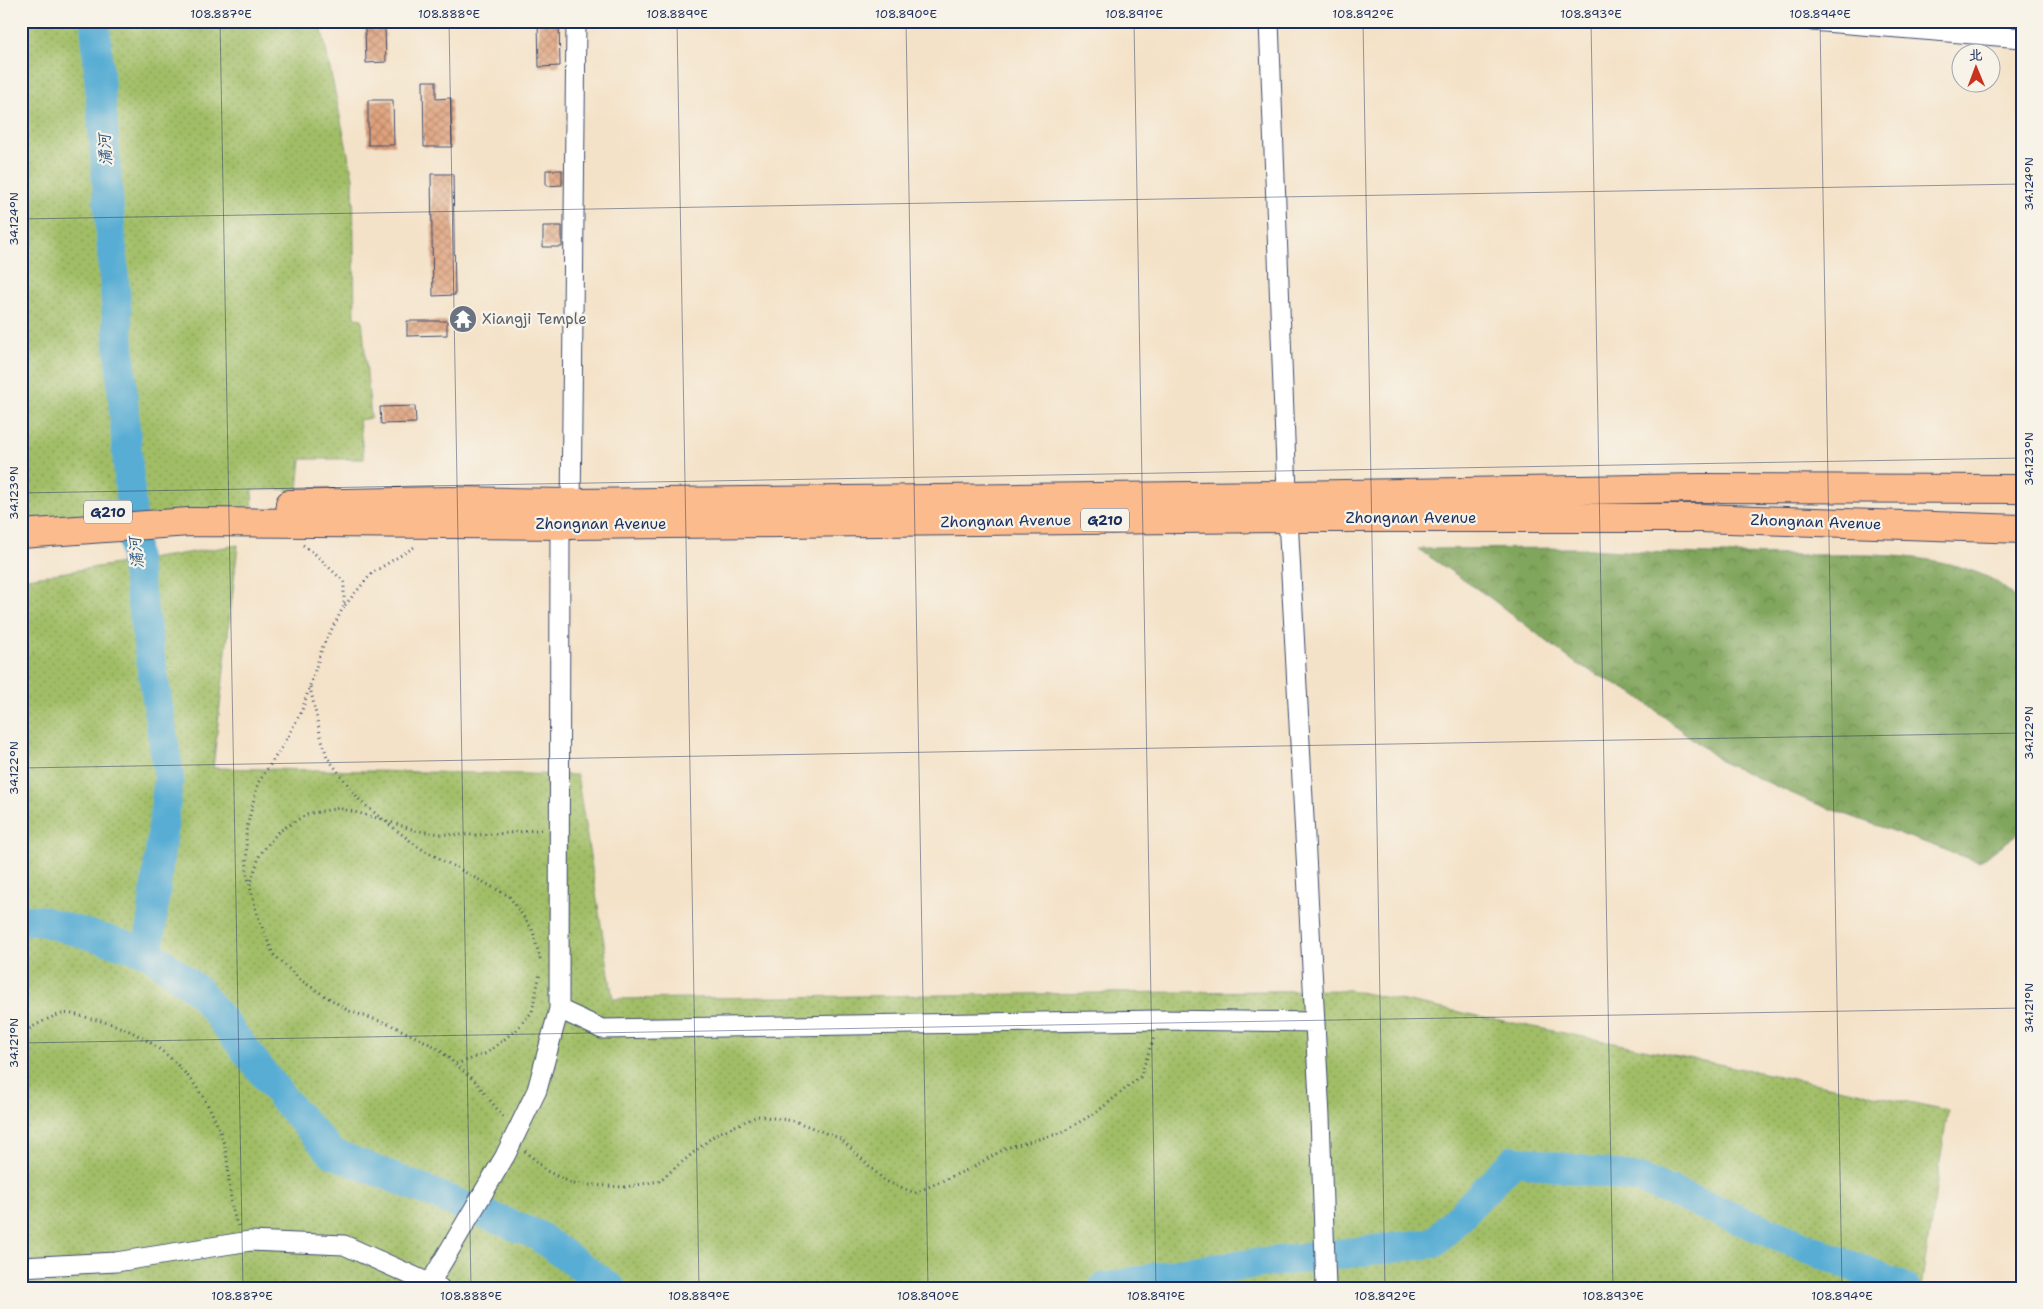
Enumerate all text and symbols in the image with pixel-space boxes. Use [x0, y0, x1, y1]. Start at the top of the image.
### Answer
text: 108.887°E [190, 6, 252, 22]
text: 108.888°E [418, 6, 480, 22]
text: 108.889°E [646, 6, 708, 22]
text: 108.890°E [875, 6, 937, 22]
text: 108.891°E [1105, 6, 1163, 22]
text: 108.892°E [1332, 6, 1394, 22]
text: 108.893°E [1560, 6, 1622, 22]
text: 108.894°E [1789, 6, 1851, 22]
north arrow [1950, 42, 2000, 92]
text: 北 [1969, 46, 1983, 64]
water label: 潏河 [93, 130, 117, 167]
text: 34.124°N [2021, 157, 2037, 211]
text: 34.124°N [6, 192, 22, 246]
temple icon: Xiangji Temple [448, 304, 478, 334]
place label: Xiangji Temple [482, 309, 587, 329]
text: 34.123°N [2021, 432, 2037, 486]
text: 34.123°N [6, 466, 22, 520]
road number: G210 [84, 501, 132, 524]
road number: G210 [1081, 508, 1129, 532]
street label: Zhongnan Avenue [1345, 508, 1477, 528]
street label: Zhongnan Avenue [940, 510, 1072, 532]
street label: Zhongnan Avenue [1750, 510, 1882, 534]
street label: Zhongnan Avenue [535, 514, 667, 534]
water label: 潏河 [124, 533, 148, 570]
text: 34.122°N [2021, 706, 2037, 760]
text: 34.122°N [6, 741, 22, 795]
text: 34.121°N [2021, 983, 2037, 1033]
text: 34.121°N [6, 1018, 22, 1068]
text: 108.887°E [211, 1288, 273, 1304]
text: 108.888°E [440, 1288, 502, 1304]
text: 108.889°E [668, 1288, 730, 1304]
text: 108.890°E [897, 1288, 959, 1304]
text: 108.891°E [1127, 1288, 1185, 1304]
text: 108.892°E [1354, 1288, 1416, 1304]
text: 108.893°E [1582, 1288, 1644, 1304]
text: 108.894°E [1811, 1288, 1873, 1304]

